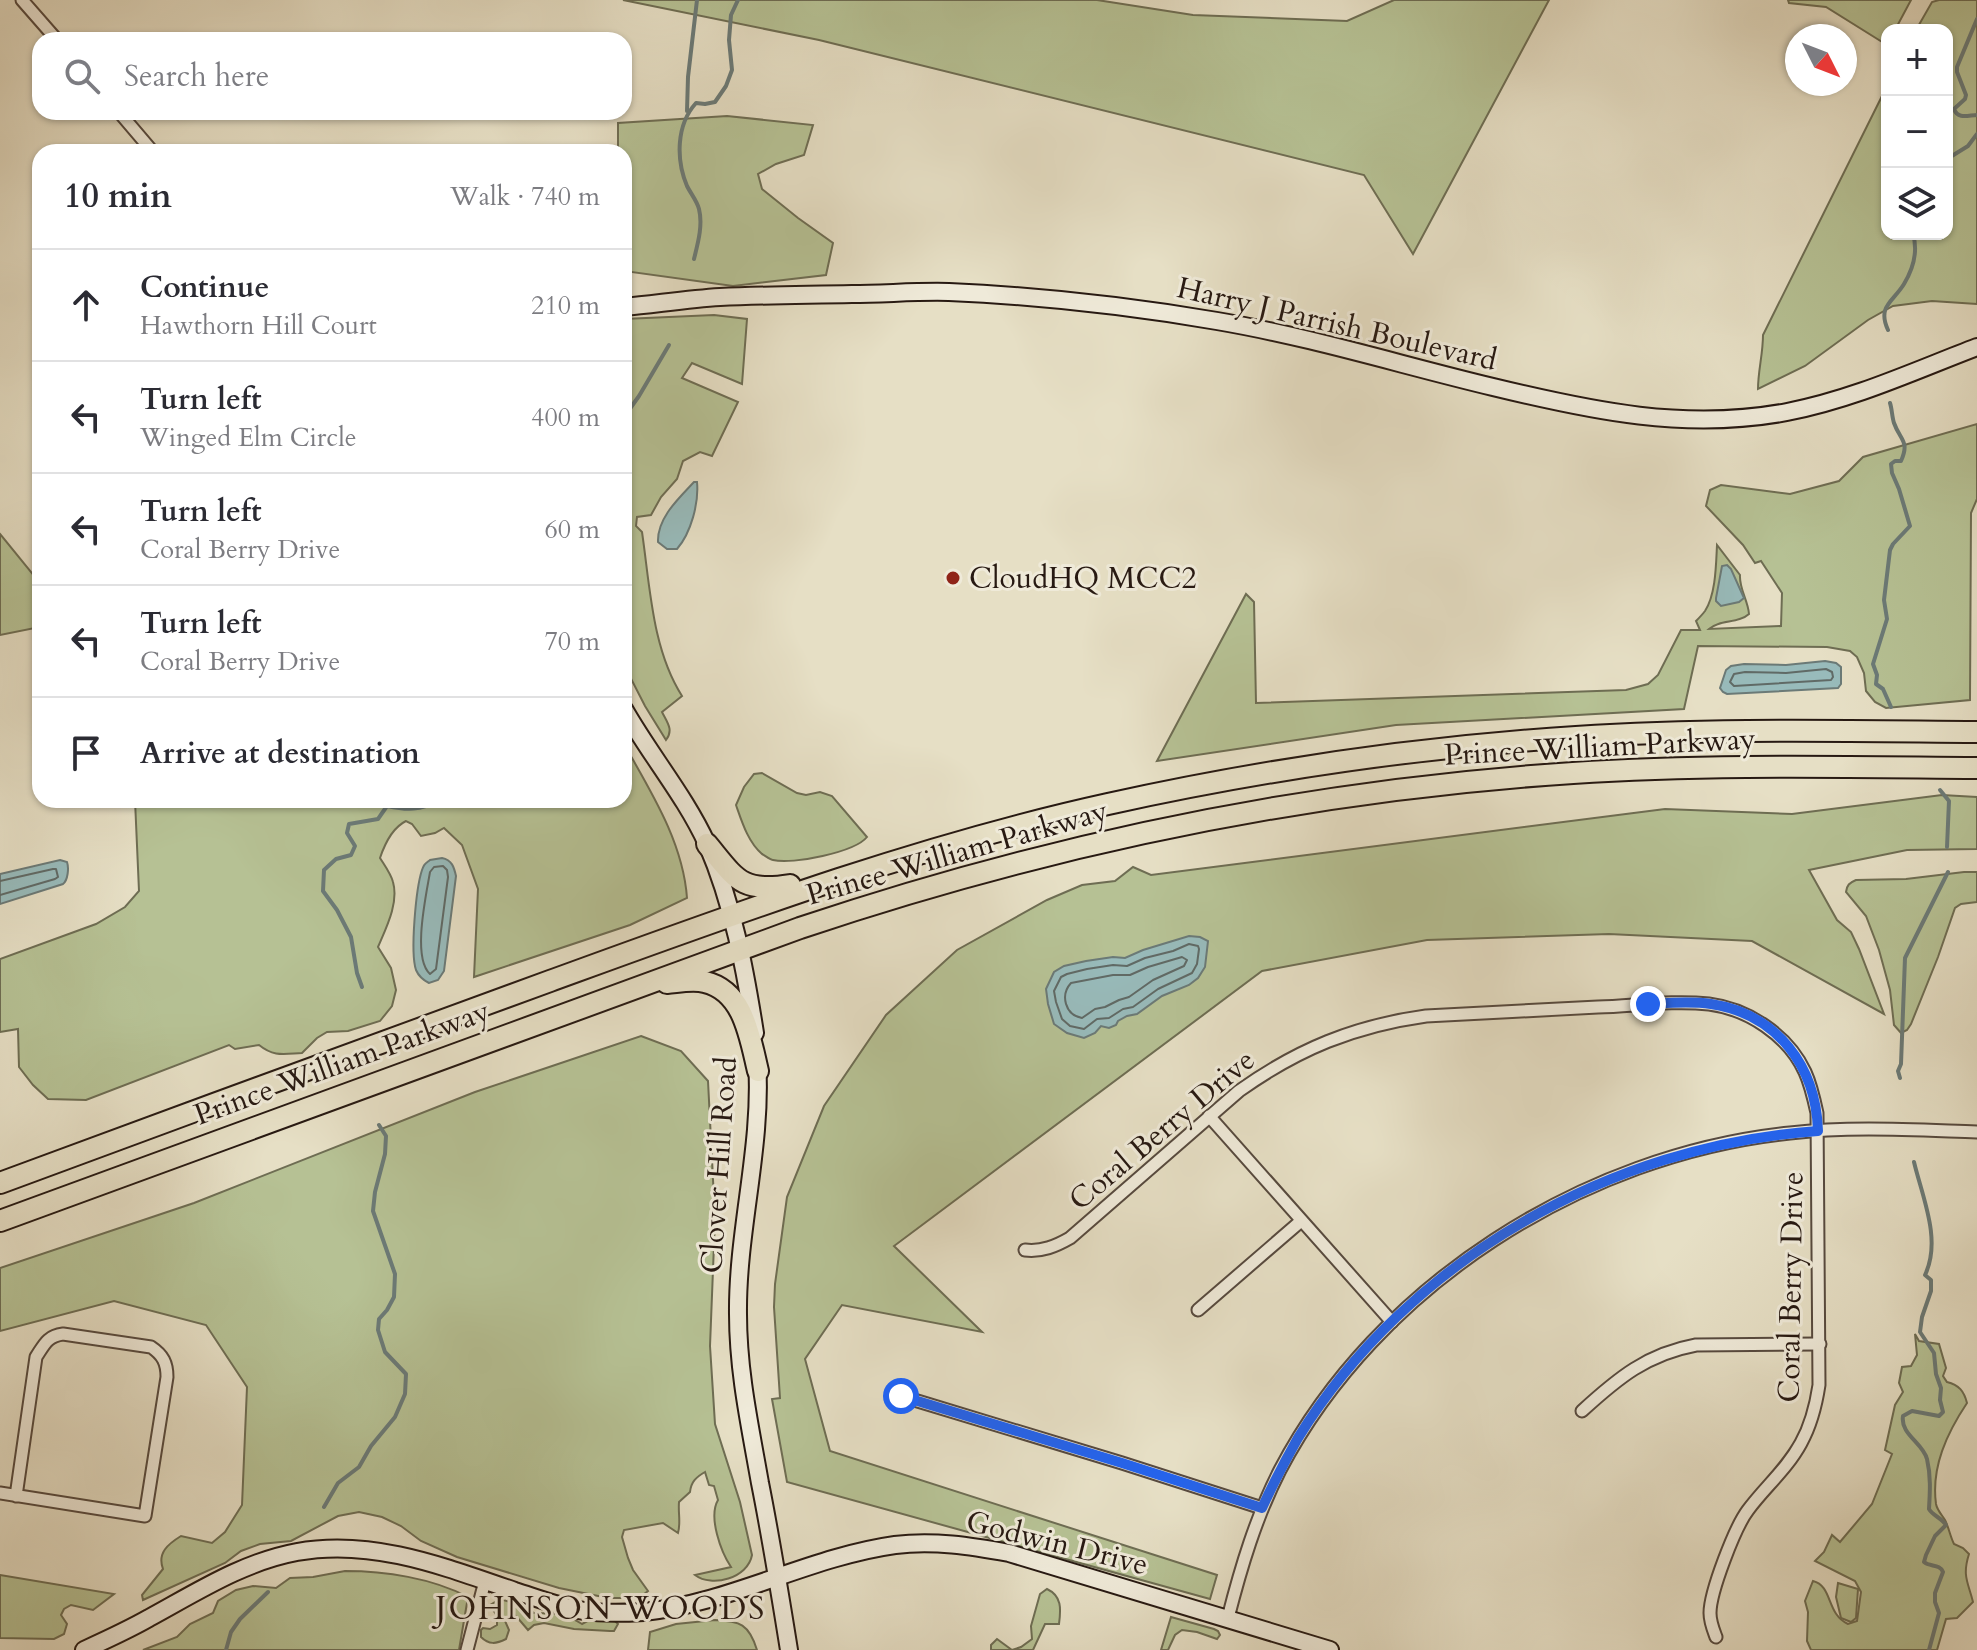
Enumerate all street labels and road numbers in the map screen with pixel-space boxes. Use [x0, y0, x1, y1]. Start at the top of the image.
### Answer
street label: Harry J Parrish Boulevard [1173, 267, 1501, 381]
street label: Prince William Parkway [1443, 718, 1757, 776]
street label: Prince William Parkway [802, 790, 1113, 916]
street label: Prince William Parkway [189, 990, 496, 1136]
street label: Coral Berry Drive [1060, 1040, 1264, 1220]
street label: Clover Hill Road [691, 1055, 747, 1275]
street label: Coral Berry Drive [1768, 1171, 1814, 1403]
street label: Godwin Drive [962, 1501, 1152, 1585]

